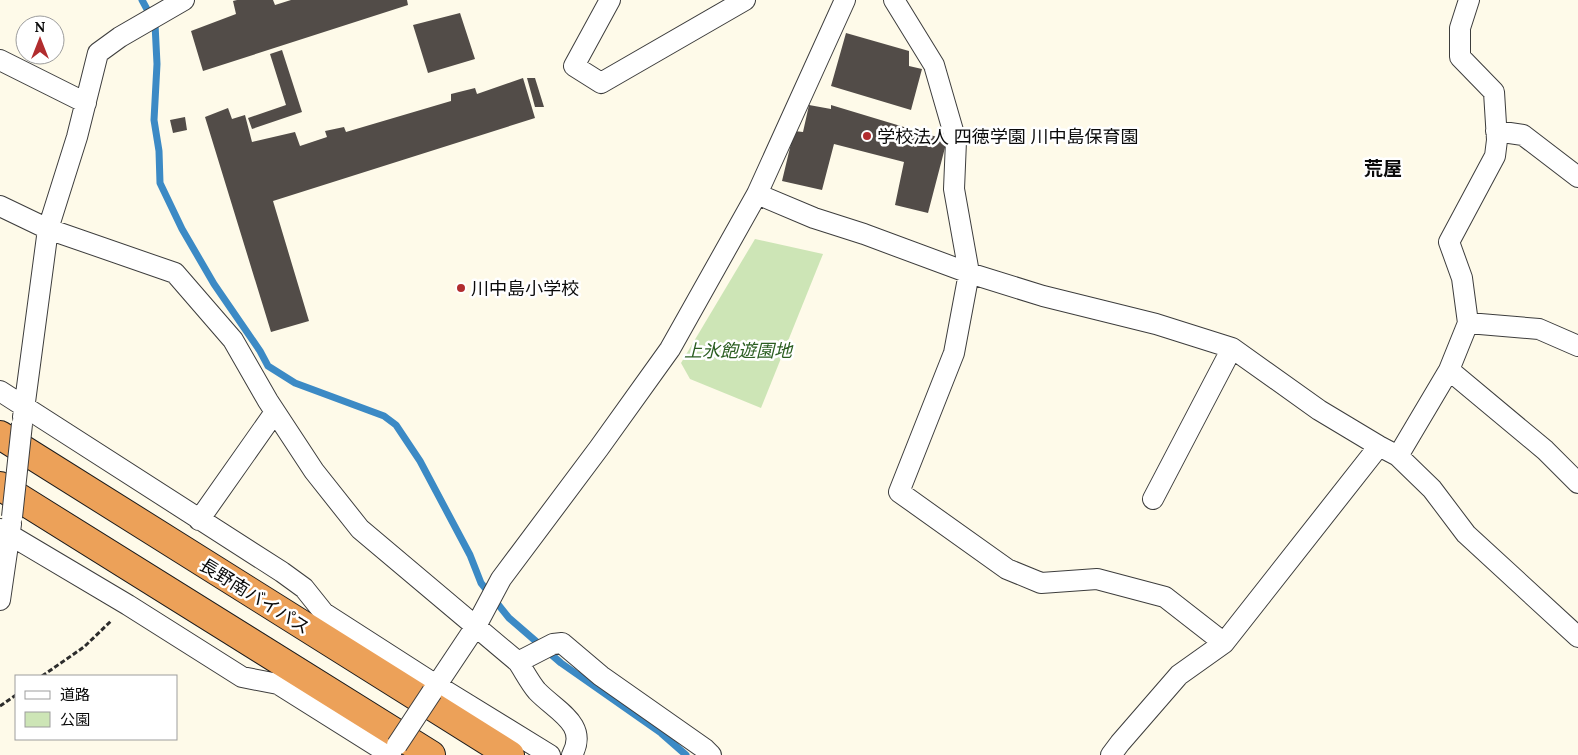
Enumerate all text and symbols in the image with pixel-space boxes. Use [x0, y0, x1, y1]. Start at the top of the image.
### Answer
north arrow [15, 15, 65, 65]
text: N [35, 18, 46, 36]
place label: 学校法人 四徳学園 川中島保育園 [877, 125, 1138, 148]
marker: 学校法人 四徳学園 川中島保育園 [861, 130, 873, 142]
district label: 荒屋 [1364, 156, 1402, 180]
place label: 川中島小学校 [471, 277, 579, 300]
marker: 川中島小学校 [455, 282, 467, 294]
park label: 上氷飽遊園地 [684, 339, 794, 362]
street label: 長野南バイパス [196, 553, 314, 639]
legend [15, 675, 178, 740]
text: 道路 [60, 685, 90, 704]
text: 公園 [60, 710, 90, 729]

